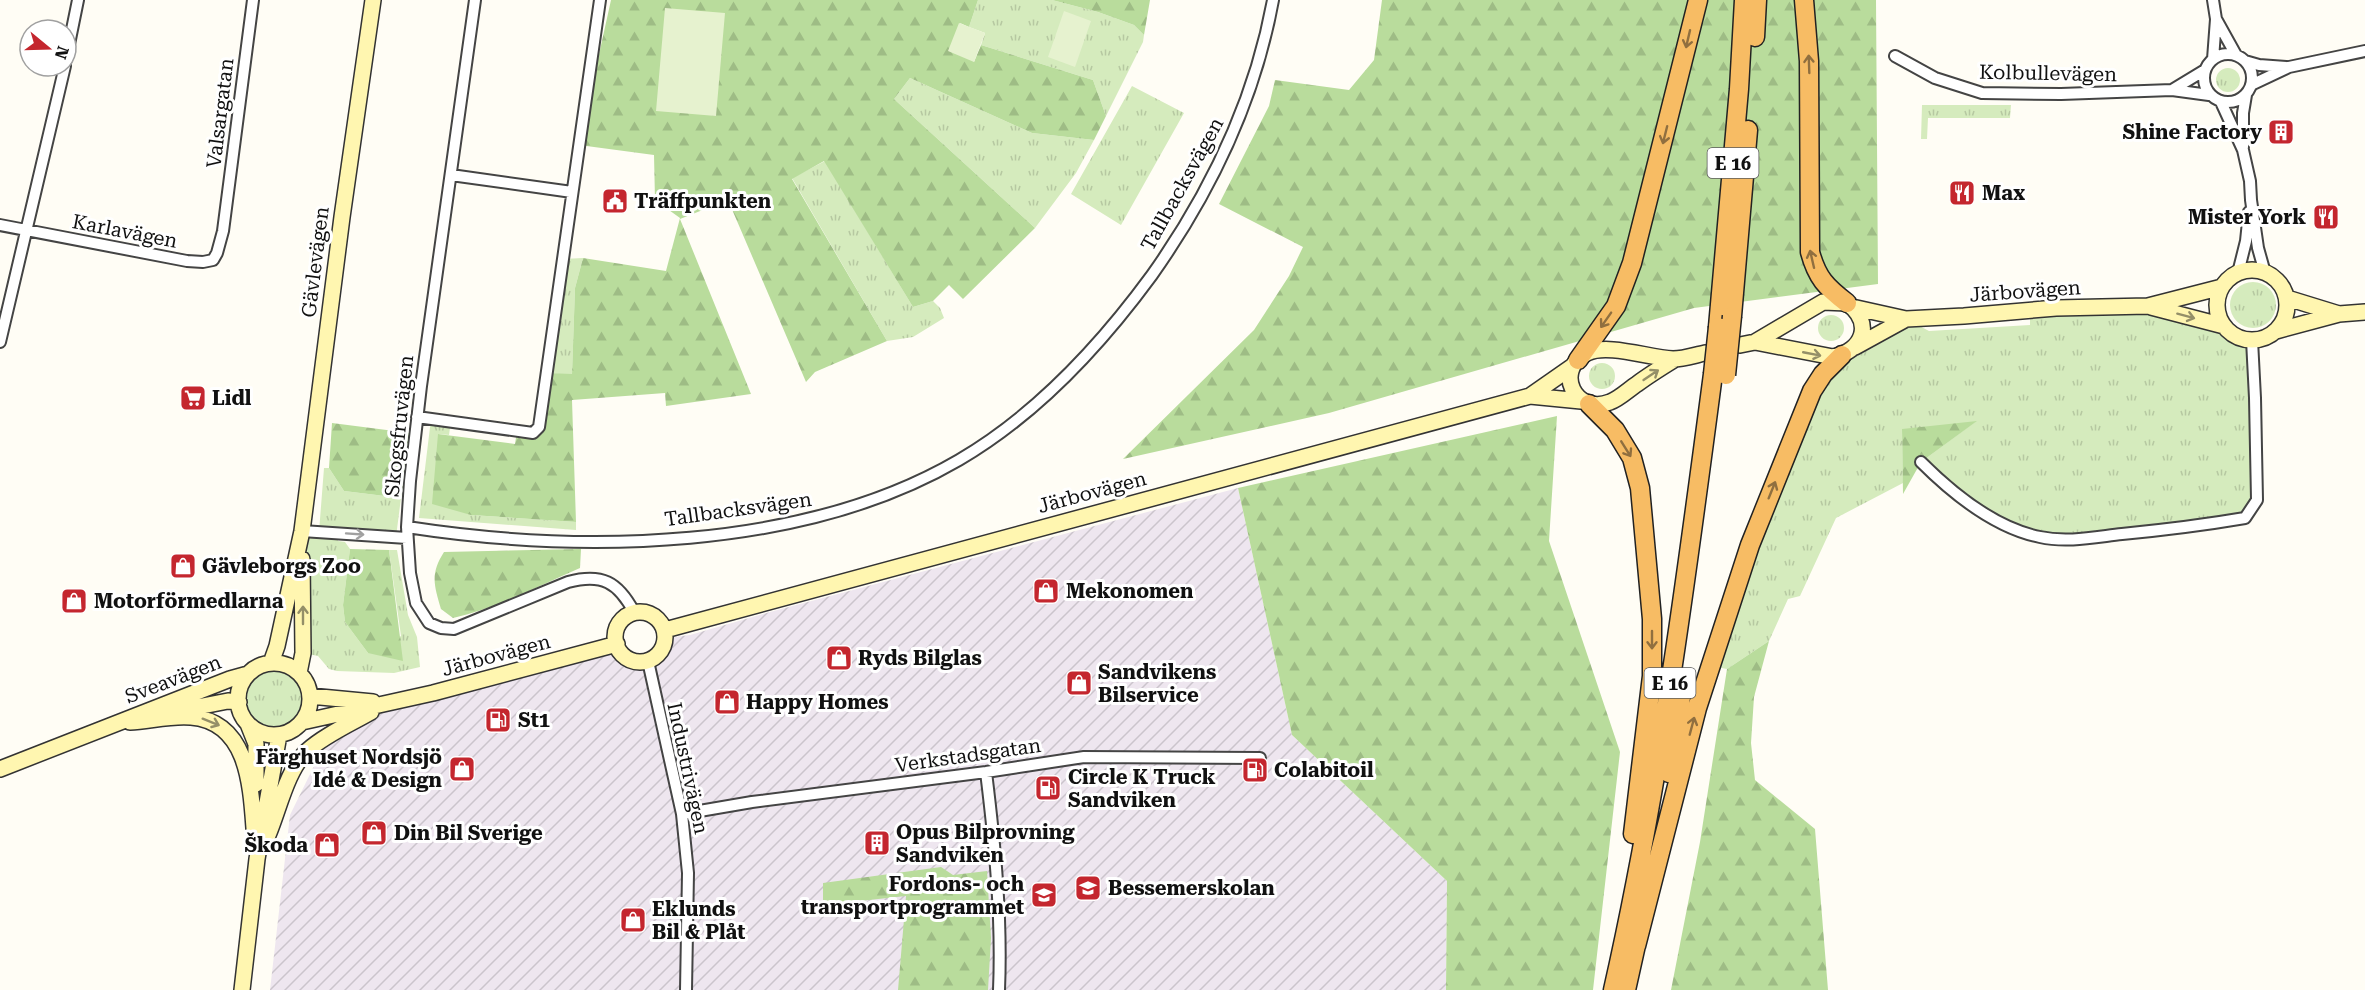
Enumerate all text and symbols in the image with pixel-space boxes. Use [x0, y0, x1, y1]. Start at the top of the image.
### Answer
north arrow [18, 18, 78, 78]
one-way arrow [1682, 29, 1694, 48]
text: N [51, 44, 73, 62]
one-way arrow [1803, 55, 1815, 75]
street label: Valsargatan [201, 57, 239, 169]
street label: Kolbullevägen [1979, 60, 2117, 86]
street label: Tallbacksvägen [1136, 113, 1229, 255]
building icon: Shine Factory [2266, 117, 2296, 147]
place label: Shine Factory [2123, 120, 2262, 144]
one-way arrow [1658, 125, 1670, 144]
road number: E 16 [1708, 148, 1758, 178]
restaurant icon: Max [1947, 178, 1977, 208]
place label: Max [1982, 181, 2025, 205]
public building icon: Träffpunkten [600, 186, 630, 216]
place label: Träffpunkten [634, 189, 772, 213]
restaurant icon: Mister York [2311, 202, 2341, 232]
street label: Gävlevägen [296, 205, 334, 319]
place label: Mister York [2188, 205, 2306, 229]
street label: Karlavägen [70, 209, 180, 253]
one-way arrow [1806, 250, 1818, 269]
street label: Järbovägen [1969, 275, 2081, 307]
one-way arrow [1600, 311, 1612, 328]
one-way arrow [2176, 311, 2195, 322]
one-way arrow [1802, 349, 1821, 360]
street label: Skogsfruvägen [380, 354, 418, 498]
one-way arrow [1642, 369, 1658, 381]
supermarket icon: Lidl [178, 383, 208, 413]
place label: Lidl [212, 386, 252, 410]
one-way arrow [1621, 440, 1633, 457]
street label: Järbovägen [1035, 466, 1149, 518]
one-way arrow [1767, 481, 1778, 500]
street label: Tallbacksvägen [663, 487, 813, 531]
one-way arrow [344, 529, 364, 540]
shop icon: Gävleborgs Zoo [168, 551, 198, 581]
place label: Gävleborgs Zoo [202, 554, 361, 578]
shop icon: Mekonomen [1031, 576, 1061, 606]
place label: Mekonomen [1066, 579, 1194, 603]
shop icon: Motorförmedlarna [59, 586, 89, 616]
place label: Motorförmedlarna [94, 589, 284, 613]
one-way arrow [297, 605, 308, 625]
street label: Järbovägen [439, 629, 553, 681]
one-way arrow [1646, 630, 1658, 650]
shop icon: Ryds Bilglas [824, 643, 854, 673]
place label: Ryds Bilglas [858, 646, 982, 670]
street label: Sveavägen [121, 650, 225, 708]
place label: Sandvikens Bilservice [1098, 660, 1216, 707]
shop icon: Sandvikens Bilservice [1064, 668, 1094, 698]
road number: E 16 [1644, 668, 1696, 698]
shop icon: Happy Homes [712, 687, 742, 717]
place label: Happy Homes [746, 690, 889, 714]
street label: Industrivägen [662, 700, 714, 836]
fuel station icon: St1 [483, 705, 513, 735]
place label: St1 [518, 708, 550, 732]
one-way arrow [1686, 717, 1698, 736]
one-way arrow [202, 718, 220, 729]
street label: Verkstadsgatan [893, 733, 1043, 777]
place label: Färghuset Nordsjö Idé & Design [256, 745, 443, 792]
shop icon: Färghuset Nordsjö Idé & Design [447, 754, 477, 784]
fuel station icon: Colabitoil [1240, 755, 1270, 785]
place label: Colabitoil [1274, 758, 1374, 782]
place label: Circle K Truck Sandviken [1068, 765, 1216, 812]
fuel station icon: Circle K Truck Sandviken [1033, 773, 1063, 803]
shop icon: Din Bil Sverige [359, 818, 389, 848]
place label: Opus Bilprovning Sandviken [896, 820, 1075, 867]
place label: Din Bil Sverige [394, 821, 543, 845]
building icon: Opus Bilprovning Sandviken [862, 828, 892, 858]
shop icon: Škoda [312, 830, 342, 860]
place label: Škoda [244, 832, 308, 857]
place label: Fordons- och transportprogrammet [801, 872, 1025, 919]
school or university icon: Bessemerskolan [1073, 873, 1103, 903]
place label: Bessemerskolan [1108, 876, 1275, 900]
school or university icon: Fordons- och transportprogrammet [1029, 880, 1059, 910]
place label: Eklunds Bil & Plåt [652, 897, 745, 944]
shop icon: Eklunds Bil & Plåt [618, 905, 648, 935]

